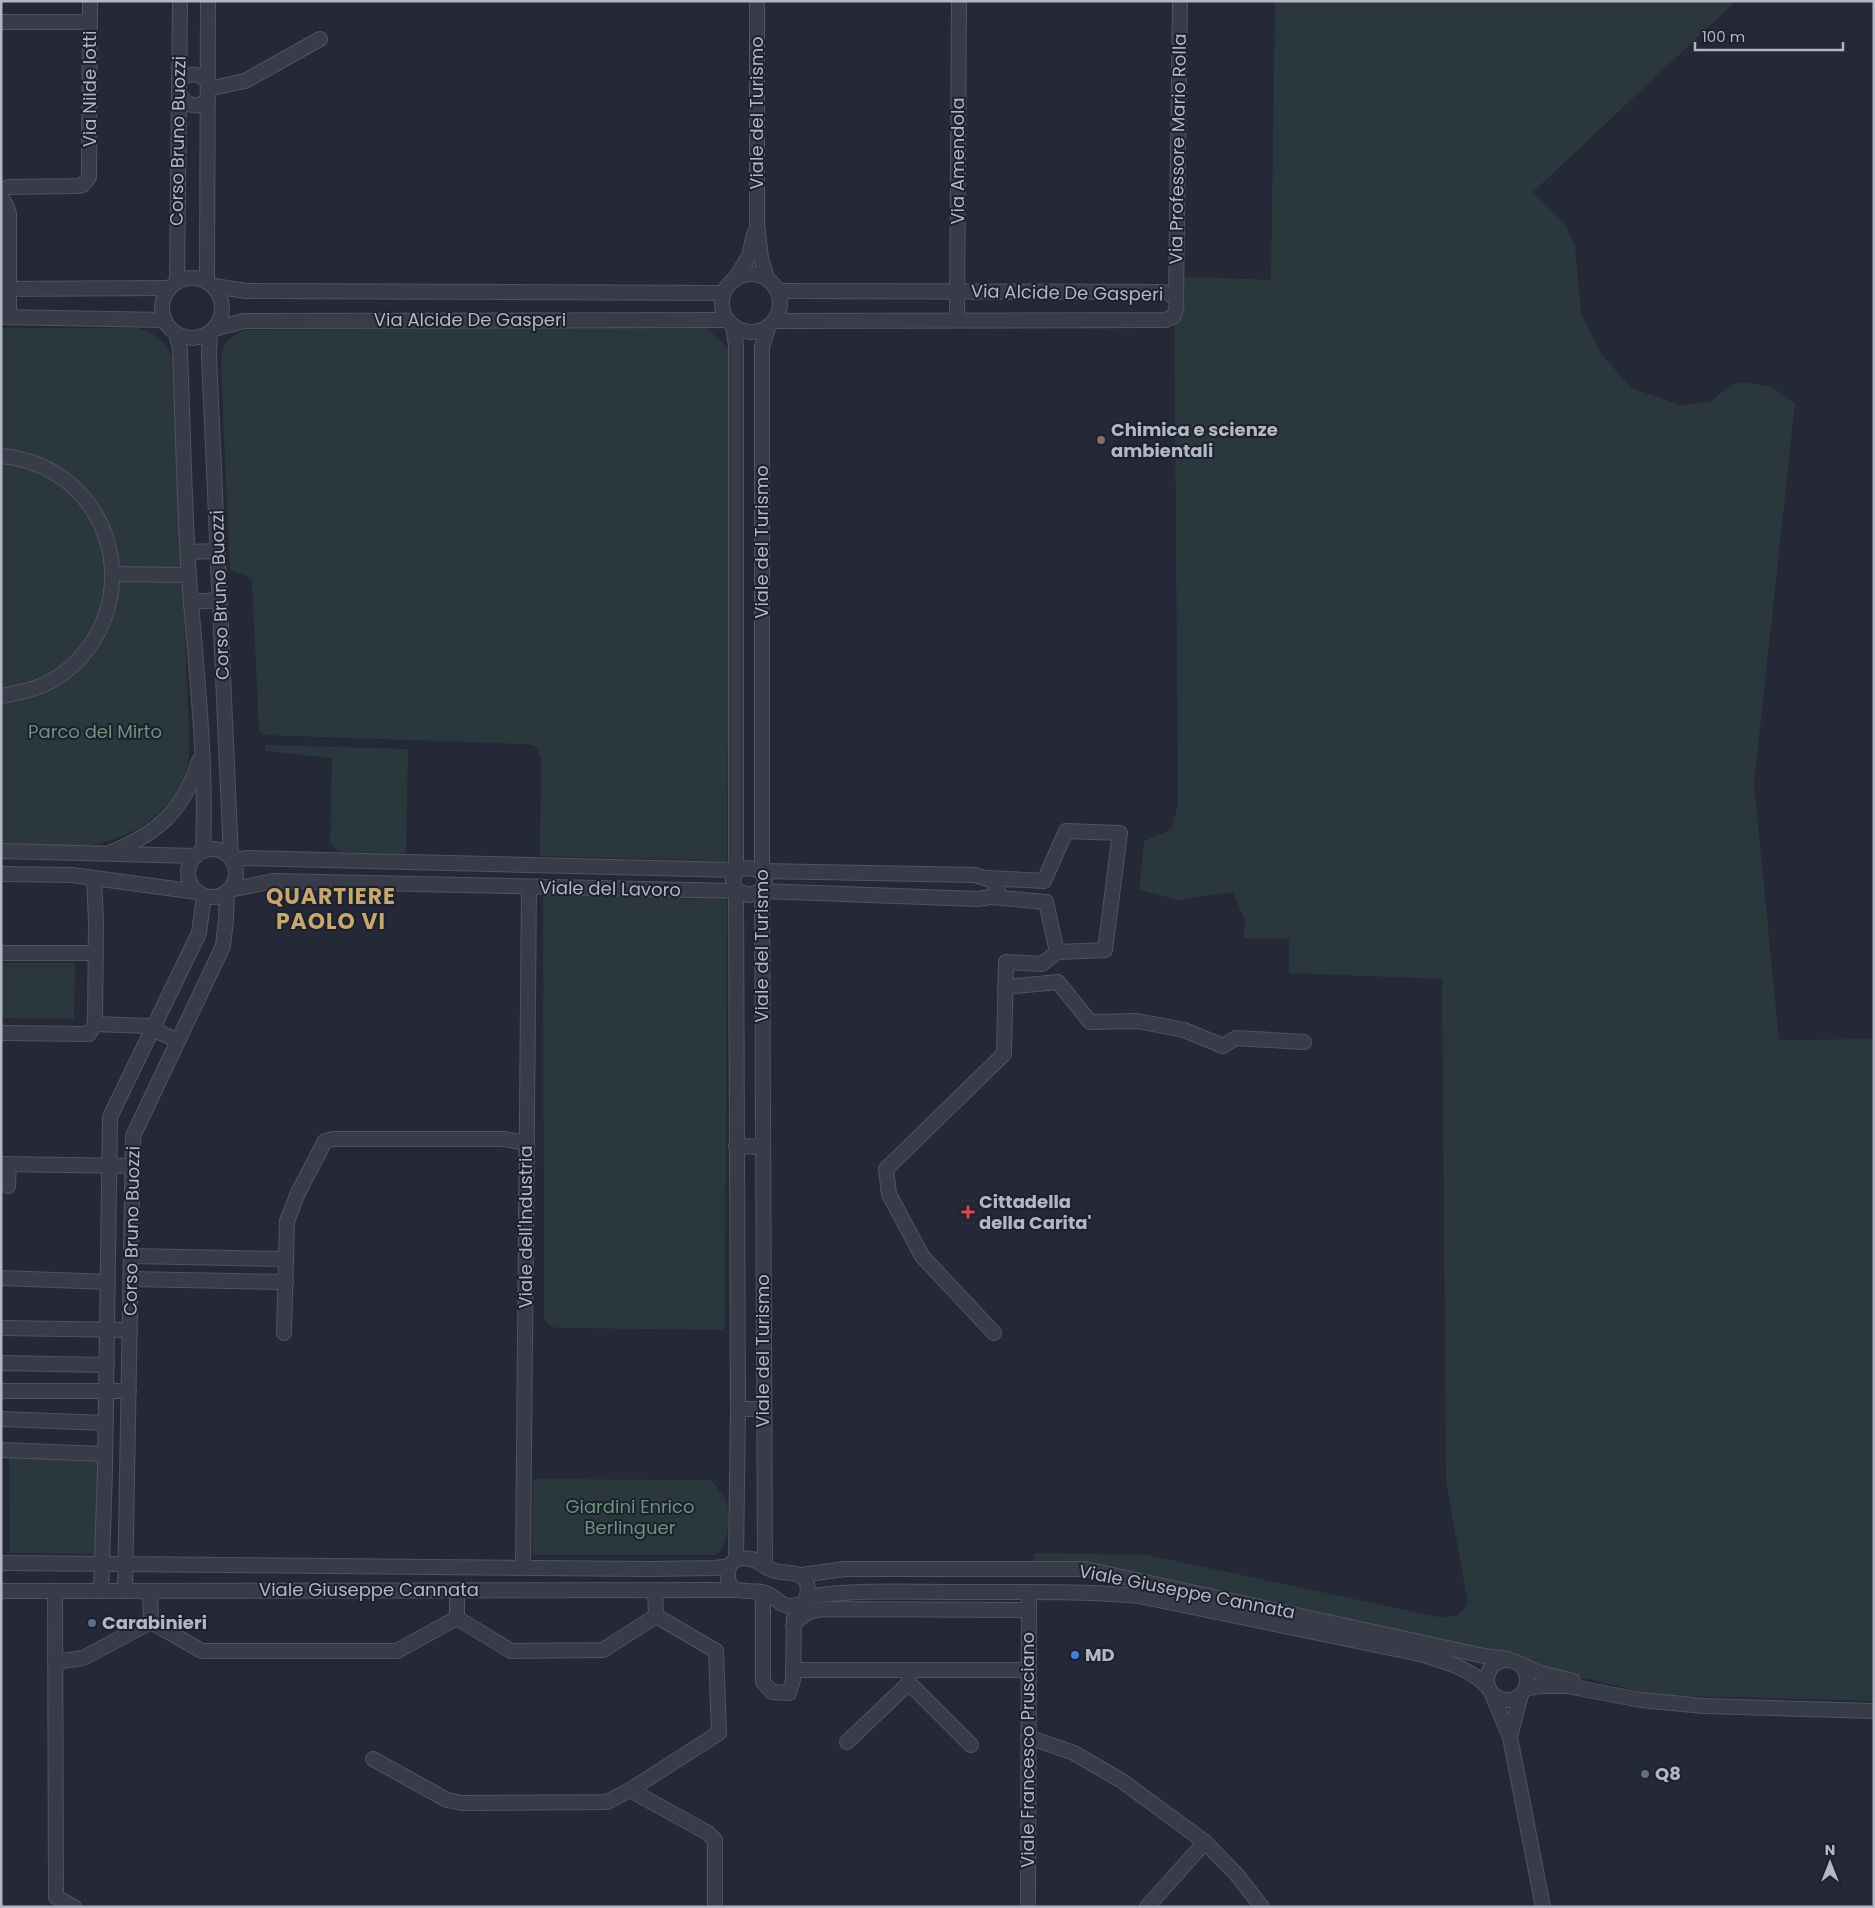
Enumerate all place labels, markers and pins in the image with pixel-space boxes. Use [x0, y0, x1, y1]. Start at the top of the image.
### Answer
place label: Chimica e scienze ambientali [1111, 417, 1278, 463]
marker: Chimica e scienze ambientali [1095, 434, 1107, 446]
place label: Cittadella della Carita' [979, 1189, 1091, 1235]
marker: Cittadella della Carita' [961, 1205, 975, 1219]
place label: Carabinieri [102, 1610, 207, 1635]
marker: Carabinieri [86, 1617, 98, 1629]
place label: MD [1085, 1642, 1115, 1667]
marker: MD [1069, 1649, 1081, 1661]
place label: Q8 [1655, 1761, 1681, 1786]
marker: Q8 [1639, 1768, 1651, 1780]

